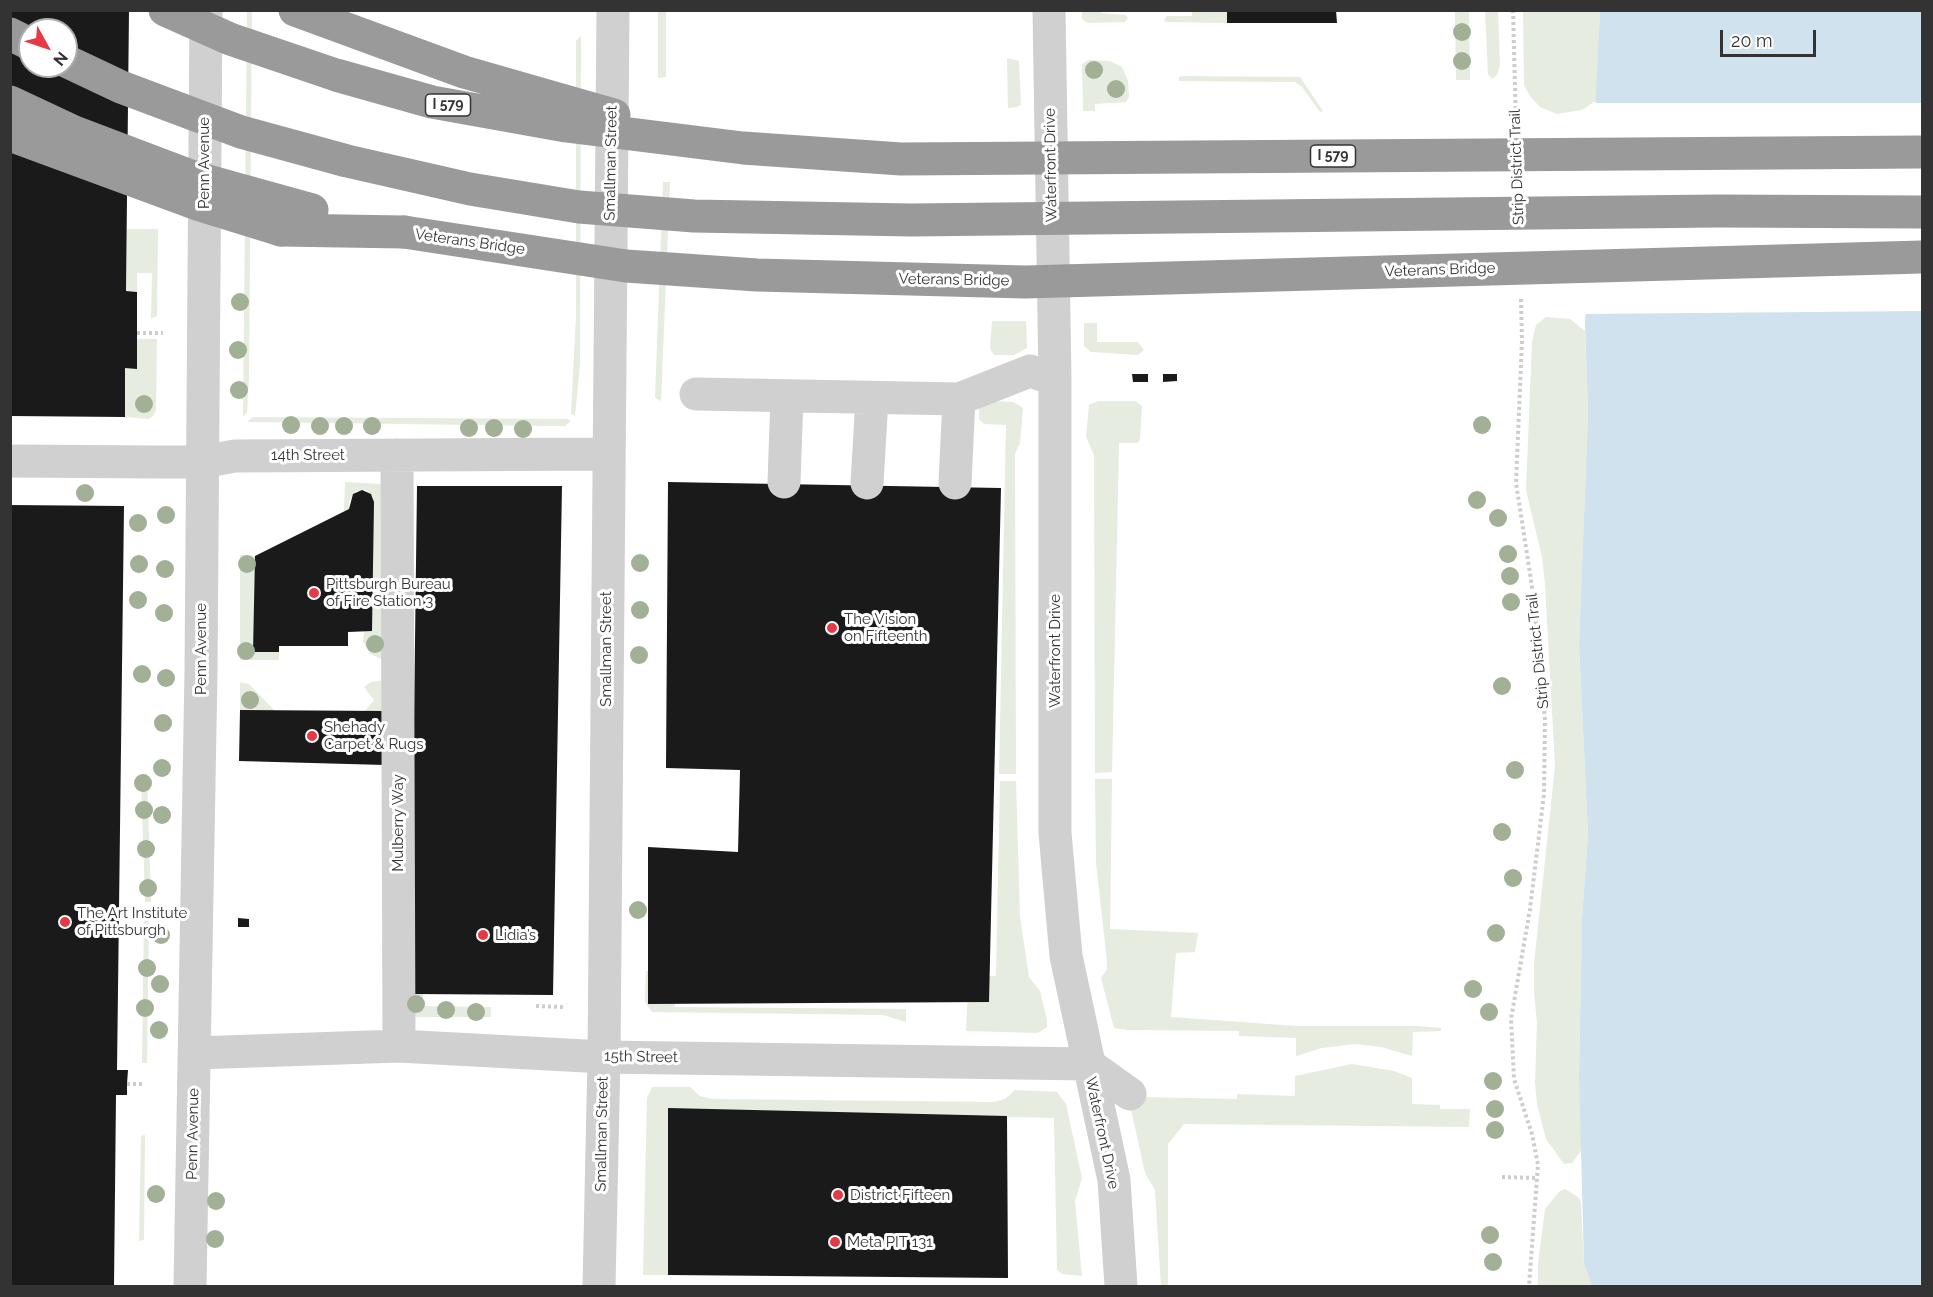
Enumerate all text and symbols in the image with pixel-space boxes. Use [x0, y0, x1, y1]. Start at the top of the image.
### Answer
north arrow [18, 18, 78, 78]
scale bar [1723, 18, 1819, 56]
text: 20 m [1731, 30, 1773, 51]
text: N [49, 48, 72, 69]
road number: I 579 [426, 94, 470, 116]
street label: Smallman Street [601, 105, 621, 221]
street label: Waterfront Drive [1041, 108, 1061, 222]
street label: Strip District Trail [1506, 109, 1528, 225]
street label: Penn Avenue [195, 117, 213, 209]
road number: I 579 [1310, 145, 1356, 167]
street label: Veterans Bridge [414, 225, 526, 259]
street label: Veterans Bridge [1384, 259, 1496, 281]
street label: Veterans Bridge [898, 270, 1010, 290]
street label: 14th Street [271, 446, 345, 464]
place label: Pittsburgh Bureau of Fire Station 3 [326, 575, 451, 610]
marker: Pittsburgh Bureau of Fire Station 3 [307, 586, 321, 600]
street label: Smallman Street [597, 591, 615, 707]
street label: Strip District Trail [1523, 592, 1553, 710]
street label: Waterfront Drive [1046, 594, 1064, 708]
street label: Penn Avenue [192, 603, 210, 695]
place label: The Vision on Fifteenth [844, 610, 927, 645]
marker: The Vision on Fifteenth [825, 621, 839, 635]
place label: Shehady Carpet & Rugs [324, 718, 424, 753]
marker: Shehady Carpet & Rugs [305, 729, 319, 743]
street label: Mulberry Way [389, 774, 407, 872]
place label: The Art Institute of Pittsburgh [77, 904, 187, 939]
marker: The Art Institute of Pittsburgh [58, 915, 72, 929]
place label: Lidia’s [495, 926, 536, 944]
marker: Lidia’s [476, 928, 490, 942]
street label: 15th Street [604, 1047, 678, 1067]
street label: Waterfront Drive [1081, 1075, 1123, 1191]
street label: Smallman Street [592, 1076, 612, 1192]
street label: Penn Avenue [183, 1088, 203, 1180]
place label: District Fifteen [850, 1186, 950, 1204]
marker: District Fifteen [831, 1188, 845, 1202]
place label: Meta PIT 131 [847, 1233, 933, 1251]
marker: Meta PIT 131 [828, 1235, 842, 1249]

